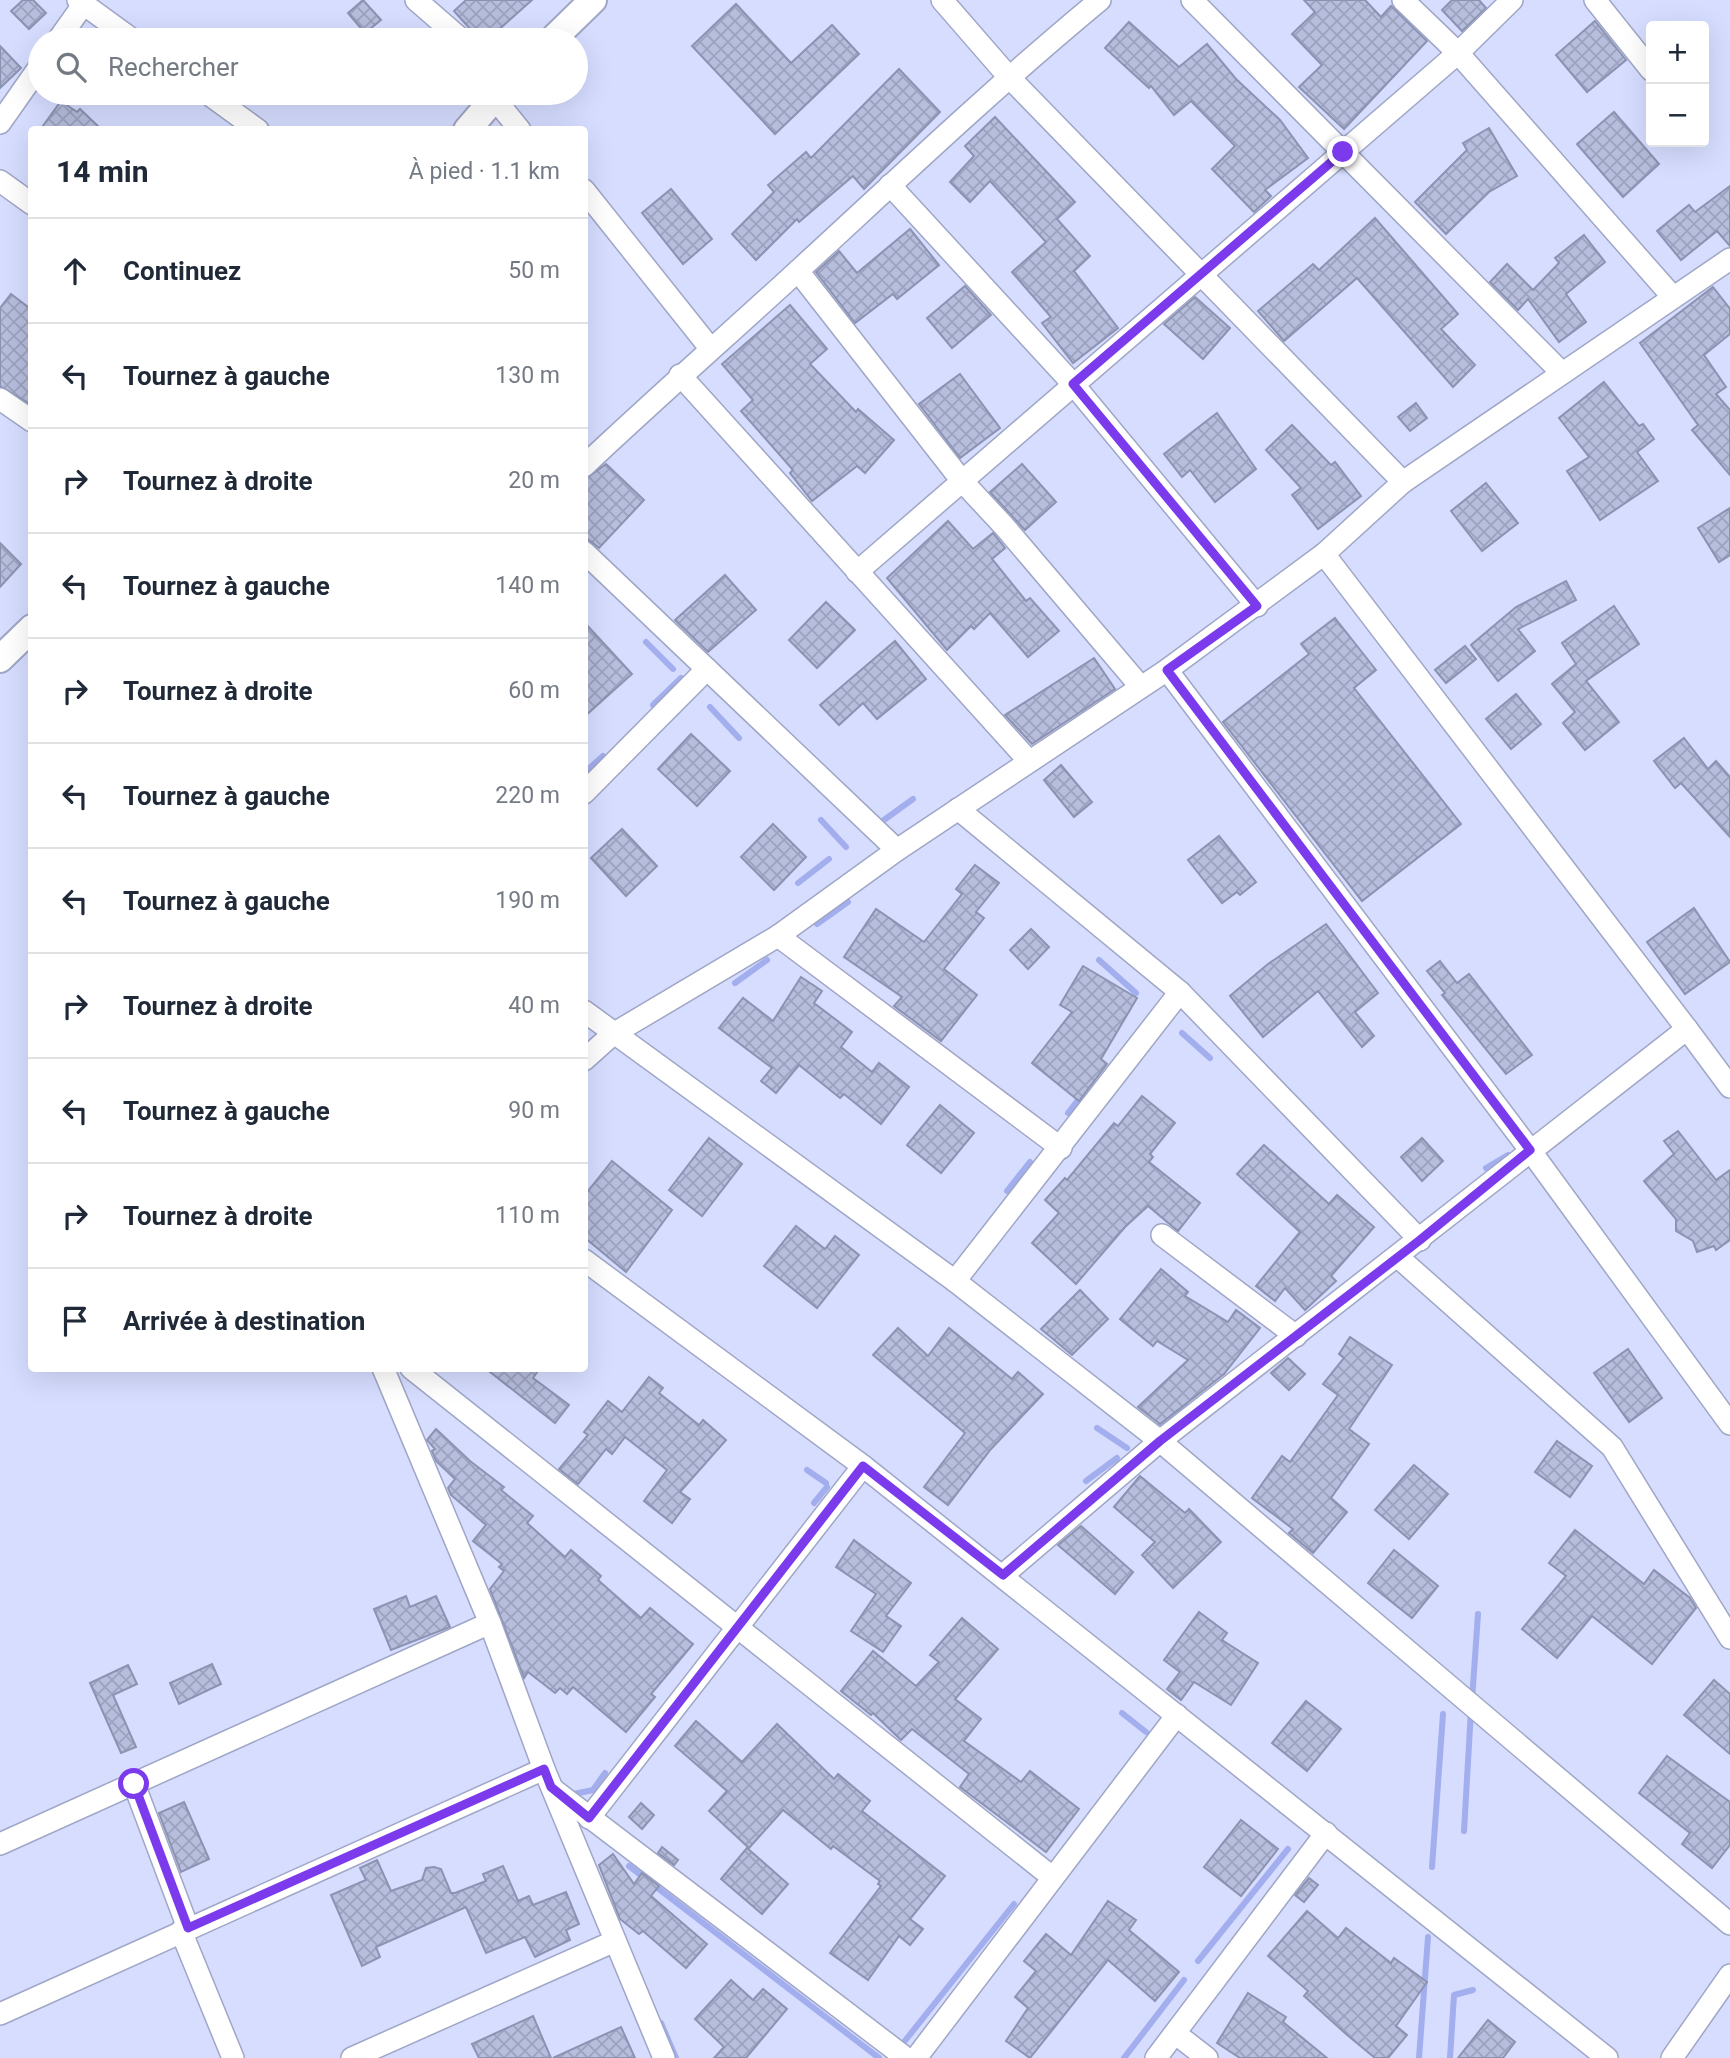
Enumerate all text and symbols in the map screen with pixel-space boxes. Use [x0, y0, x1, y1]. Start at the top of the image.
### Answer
map controls [1646, 21, 1709, 147]
button: + [1646, 21, 1709, 84]
search box [28, 28, 588, 105]
icon: search [52, 48, 90, 86]
text: Rechercher [108, 52, 239, 82]
button: − [1646, 84, 1709, 147]
route end [1327, 136, 1358, 167]
text: 14 min [56, 154, 149, 189]
text: À pied · 1.1 km [409, 158, 560, 185]
icon: ahead [56, 252, 94, 290]
text: Continuez [123, 256, 241, 286]
text: 50 m [508, 257, 560, 284]
icon: left [56, 357, 94, 395]
text: Tournez à gauche [123, 361, 330, 391]
text: 130 m [495, 362, 560, 389]
icon: right [56, 462, 94, 500]
text: Tournez à droite [123, 466, 313, 496]
text: 20 m [508, 467, 560, 494]
icon: left [56, 567, 94, 605]
text: Tournez à gauche [123, 571, 330, 601]
text: 140 m [495, 572, 560, 599]
icon: right [56, 672, 94, 710]
text: Tournez à droite [123, 676, 313, 706]
text: 60 m [508, 677, 560, 704]
icon: left [56, 777, 94, 815]
text: Tournez à gauche [123, 781, 330, 811]
text: 220 m [495, 782, 560, 809]
icon: left [56, 882, 94, 920]
text: Tournez à gauche [123, 886, 330, 916]
text: 190 m [495, 887, 560, 914]
icon: right [56, 987, 94, 1025]
text: Tournez à droite [123, 991, 313, 1021]
text: 40 m [508, 992, 560, 1019]
icon: left [56, 1092, 94, 1130]
text: Tournez à gauche [123, 1096, 330, 1126]
text: 90 m [508, 1097, 560, 1124]
icon: right [56, 1197, 94, 1235]
text: Tournez à droite [123, 1201, 313, 1231]
text: 110 m [495, 1202, 560, 1229]
icon: arrive [56, 1302, 94, 1340]
text: Arrivée à destination [123, 1306, 365, 1336]
route start [118, 1768, 149, 1799]

